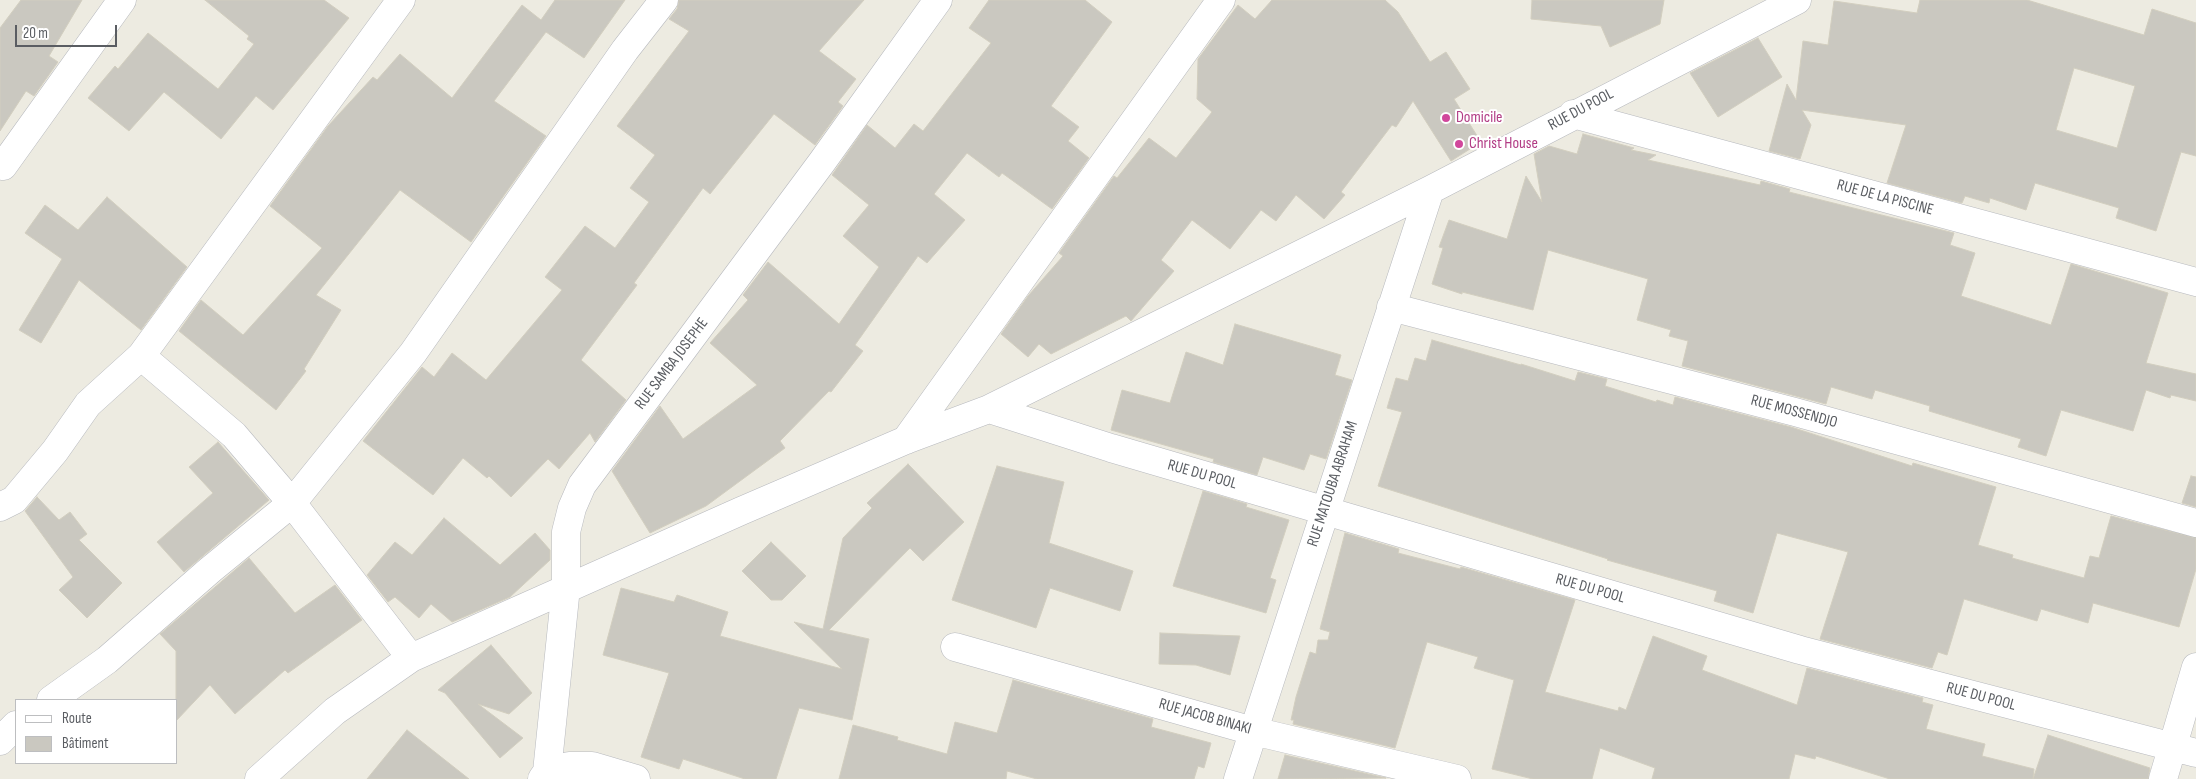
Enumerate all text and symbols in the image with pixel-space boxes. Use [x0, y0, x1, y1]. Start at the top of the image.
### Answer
scale bar [18, 15, 120, 47]
text: 20 m [23, 24, 48, 43]
street label: RUE DU POOL [1545, 85, 1617, 135]
place label: Domicile [1456, 108, 1503, 128]
marker: Domicile [1440, 112, 1452, 124]
place label: Christ House [1469, 134, 1538, 154]
marker: Christ House [1453, 138, 1465, 150]
street label: RUE DE LA PISCINE [1835, 176, 1935, 220]
street label: RUE SAMBA JOSEPHE [631, 314, 713, 414]
street label: RUE MOSSENDJO [1749, 391, 1839, 433]
street label: RUE MATOUBA ABRAHAM [1304, 419, 1362, 549]
street label: RUE DU POOL [1165, 456, 1239, 494]
street label: RUE DU POOL [1553, 570, 1627, 608]
street label: RUE DU POOL [1944, 679, 2018, 715]
street label: RUE JACOB BINAKI [1157, 695, 1253, 739]
legend [15, 699, 178, 764]
text: Route [62, 709, 92, 728]
text: Bâtiment [62, 734, 109, 753]

